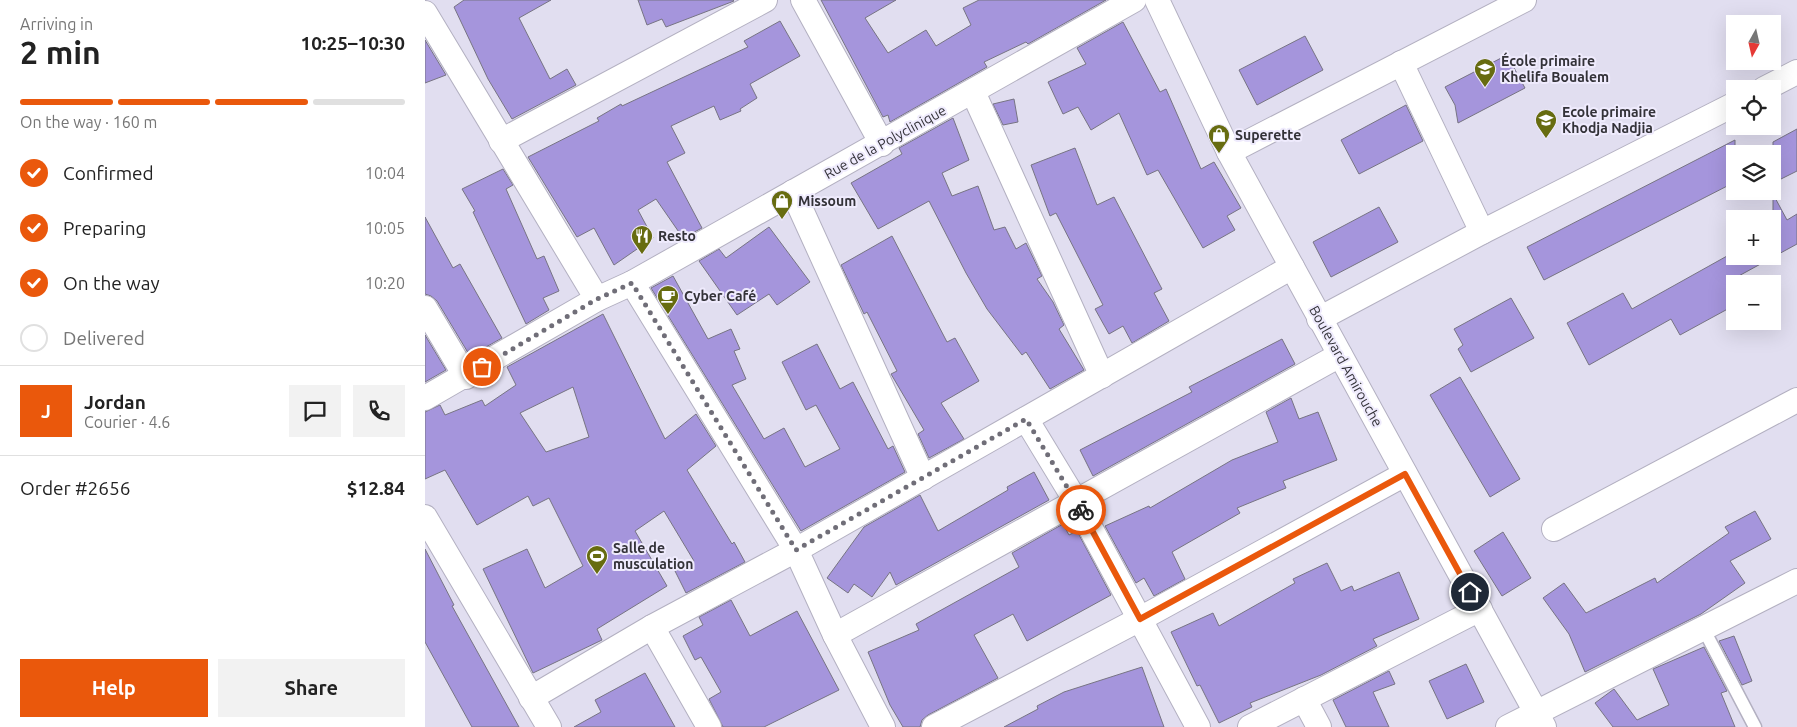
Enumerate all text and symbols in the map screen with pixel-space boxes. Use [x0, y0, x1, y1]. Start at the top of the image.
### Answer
text: Arriving in [20, 15, 93, 33]
north arrow [1726, 15, 1781, 70]
map controls [1726, 15, 1781, 330]
text: 10:25–10:30 [300, 32, 405, 54]
text: 2 min [20, 34, 101, 70]
place label: École primaire Khelifa Boualem [1501, 52, 1609, 85]
school or university icon: École primaire Khelifa Boualem [1473, 57, 1497, 88]
button: locate [1726, 80, 1781, 135]
street label: Rue de la Polyclinique [821, 102, 949, 182]
place label: Ecole primaire Khodja Nadjia [1562, 104, 1656, 136]
school or university icon: Ecole primaire Khodja Nadjia [1534, 108, 1558, 139]
text: On the way · 160 m [20, 113, 157, 131]
shop icon: Superette [1207, 123, 1231, 154]
place label: Superette [1235, 127, 1301, 143]
button: layers [1726, 145, 1781, 200]
icon: check [20, 159, 48, 187]
text: Confirmed [63, 162, 154, 184]
text: 10:04 [365, 164, 405, 182]
shop icon: Missoum [770, 189, 794, 220]
place label: Missoum [798, 193, 856, 209]
button: + [1726, 210, 1781, 265]
icon: check [20, 214, 48, 242]
text: Preparing [63, 217, 147, 239]
text: 10:05 [365, 219, 405, 237]
restaurant icon: Resto [630, 224, 654, 255]
place label: Resto [658, 228, 696, 244]
icon: check [20, 269, 48, 297]
text: On the way [63, 272, 160, 294]
text: 10:20 [365, 274, 405, 292]
button: − [1726, 275, 1781, 330]
cafe icon: Cyber Café [656, 284, 680, 315]
place label: Cyber Café [684, 288, 756, 304]
street label: Boulevard Amirouche [1306, 303, 1386, 429]
text: Delivered [63, 327, 145, 349]
pin [461, 346, 503, 388]
icon: bag [468, 353, 496, 381]
button: chat [289, 385, 341, 437]
button: phone [353, 385, 405, 437]
text: Jordan [84, 391, 146, 413]
text: J [41, 400, 51, 422]
text: Courier · 4.6 [84, 413, 170, 431]
text: Order #2656 [20, 477, 130, 499]
text: $12.84 [347, 477, 405, 499]
courier [1056, 485, 1106, 535]
icon: bike [1067, 496, 1095, 524]
place label: Salle de musculation [613, 540, 693, 572]
sports icon: Salle de musculation [585, 544, 609, 575]
pin [1449, 571, 1491, 613]
icon: home [1456, 578, 1484, 606]
button: Help [20, 659, 208, 717]
button: Share [218, 659, 405, 717]

